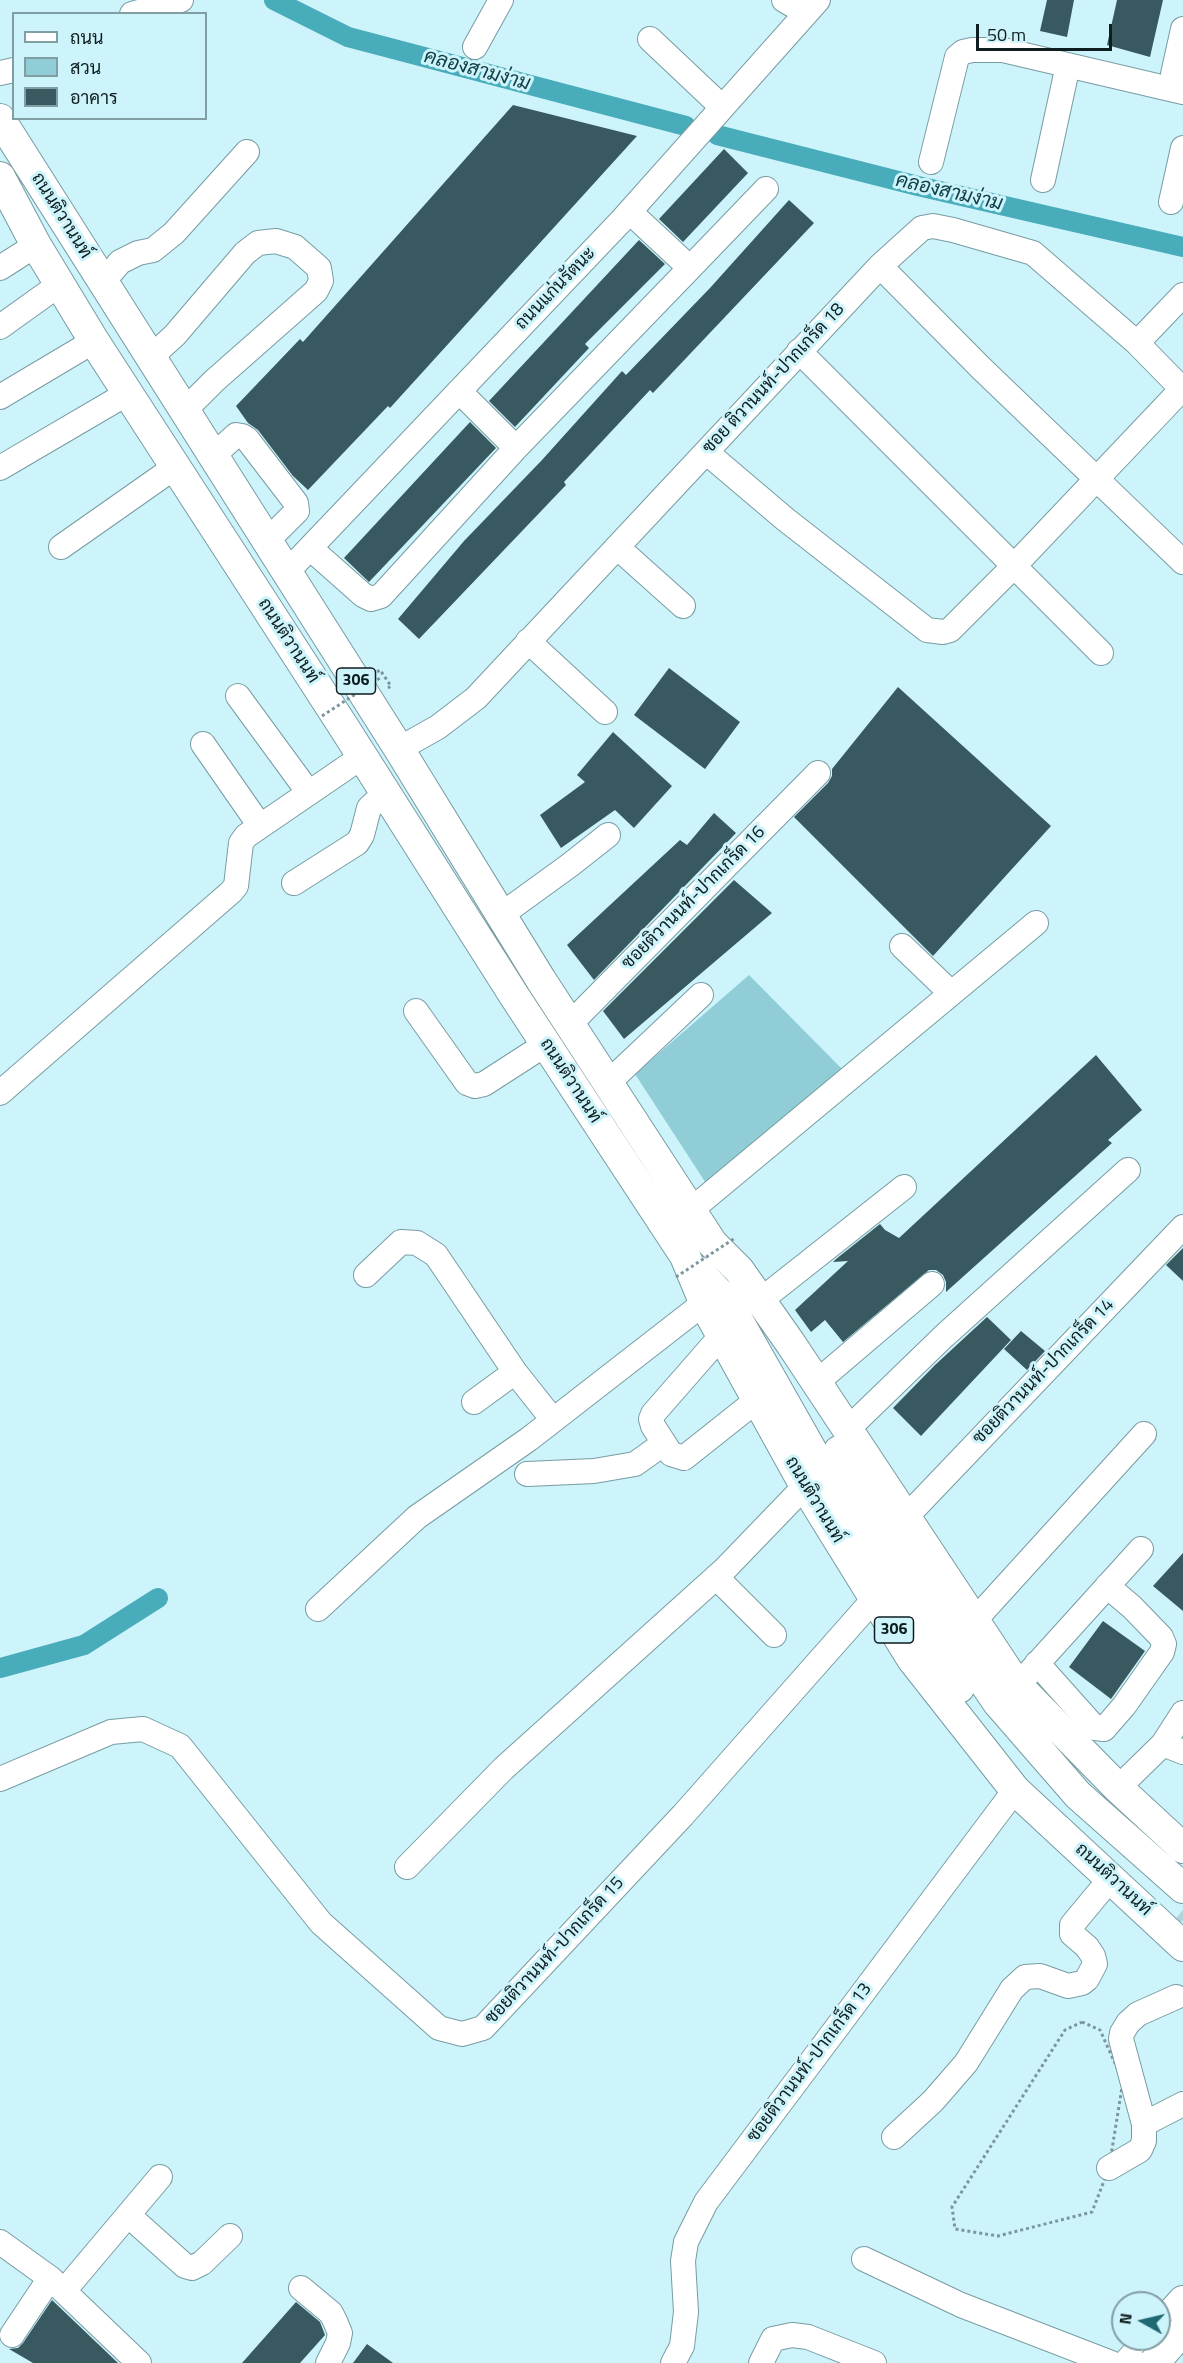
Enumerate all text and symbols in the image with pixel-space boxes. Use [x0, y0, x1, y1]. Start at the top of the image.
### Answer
legend [12, 12, 207, 120]
scale bar [979, 12, 1116, 50]
text: 50 m [987, 21, 1026, 48]
text: ถนน [70, 24, 103, 51]
water label: คลองสามง่าม [421, 45, 533, 97]
text: สวน [70, 54, 101, 81]
text: อาคาร [70, 84, 118, 111]
street label: ถนนติวานนท์ [26, 169, 96, 263]
water label: คลองสามง่าม [893, 169, 1005, 217]
street label: ถนนแก่นรัตนะ [511, 243, 601, 335]
street label: ซอย ติวานนท์-ปากเกร็ด 18 [699, 299, 849, 459]
street label: ถนนติวานนท์ [253, 594, 323, 688]
road number: 306 [336, 668, 376, 694]
street label: ซอยติวานนท์-ปากเกร็ด 16 [618, 822, 770, 974]
street label: ถนนติวานนท์ [535, 1034, 605, 1128]
street label: ซอยติวานนท์-ปากเกร็ด 14 [969, 1295, 1119, 1449]
street label: ถนนติวานนท์ [780, 1453, 848, 1547]
road number: 306 [874, 1617, 914, 1643]
street label: ถนนติวานนท์ [1070, 1839, 1156, 1921]
street label: ซอยติวานนท์-ปากเกร็ด 15 [481, 1873, 629, 2029]
street label: ซอยติวานนท์-ปากเกร็ด 13 [743, 1979, 877, 2147]
north arrow [1111, 2291, 1171, 2351]
text: N [1113, 2312, 1138, 2326]

